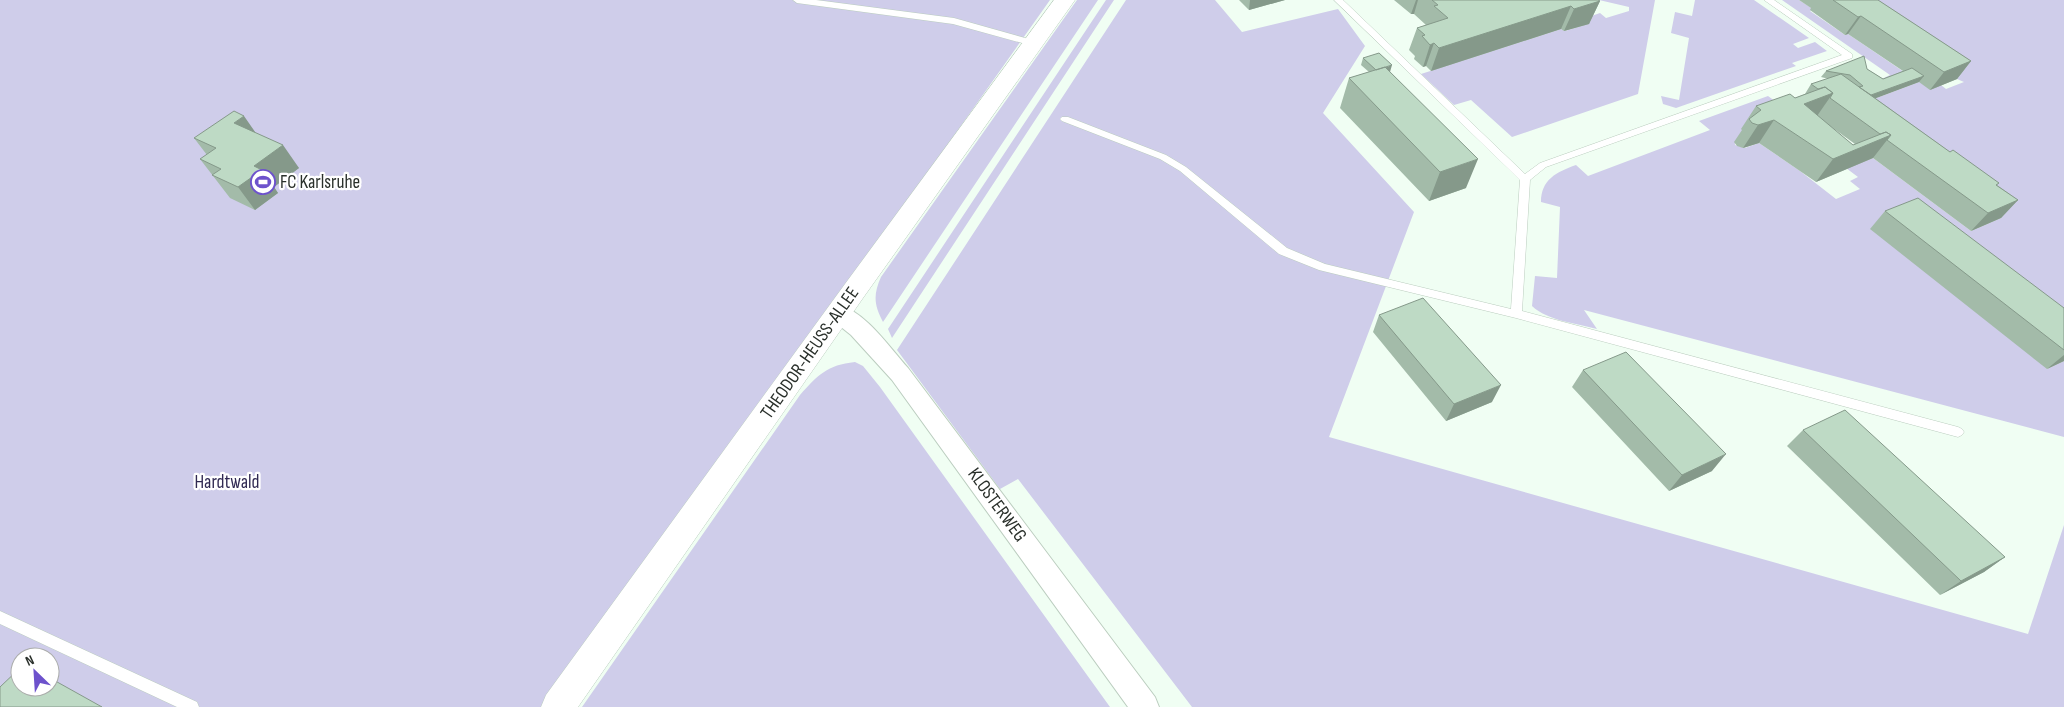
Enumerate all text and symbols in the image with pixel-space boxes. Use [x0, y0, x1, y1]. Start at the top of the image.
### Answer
sports icon: FC Karlsruhe [250, 169, 276, 195]
place label: FC Karlsruhe [280, 171, 360, 194]
street label: THEODOR-HEUSS-ALLEE [756, 283, 864, 423]
street label: KLOSTERWEG [962, 463, 1032, 547]
park label: Hardtwald [194, 471, 260, 494]
north arrow [10, 647, 60, 697]
text: N [23, 651, 37, 670]

